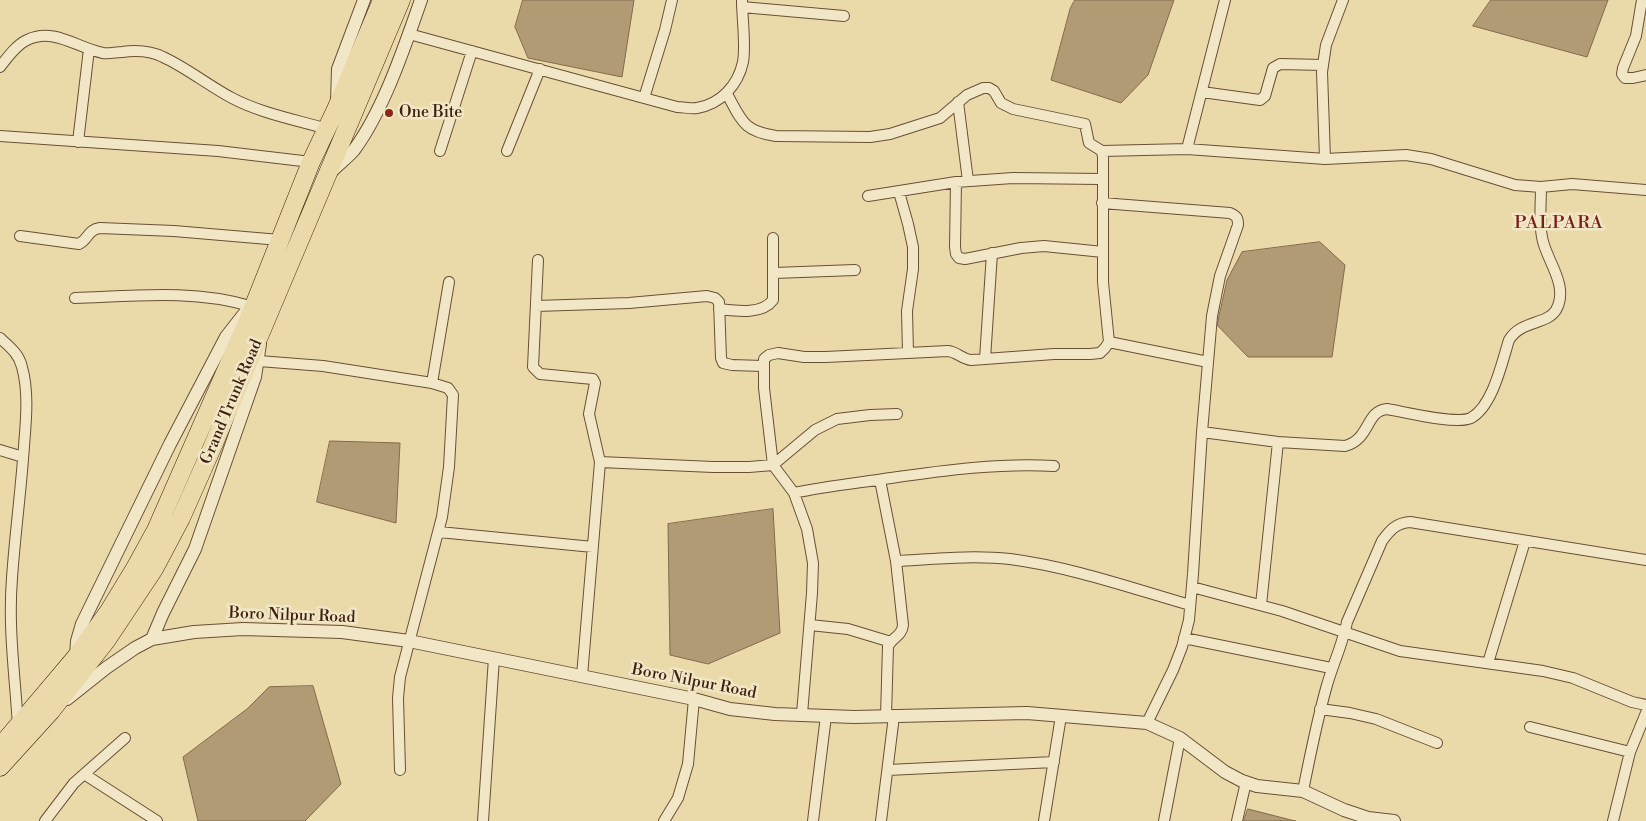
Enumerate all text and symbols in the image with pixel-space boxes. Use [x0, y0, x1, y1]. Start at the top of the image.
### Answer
place label: One Bite [399, 103, 462, 123]
marker: One Bite [383, 107, 395, 119]
district label: PALPARA [1513, 213, 1605, 235]
street label: Grand Trunk Road [197, 337, 267, 467]
street label: Boro Nilpur Road [228, 604, 356, 628]
street label: Boro Nilpur Road [630, 660, 758, 704]

